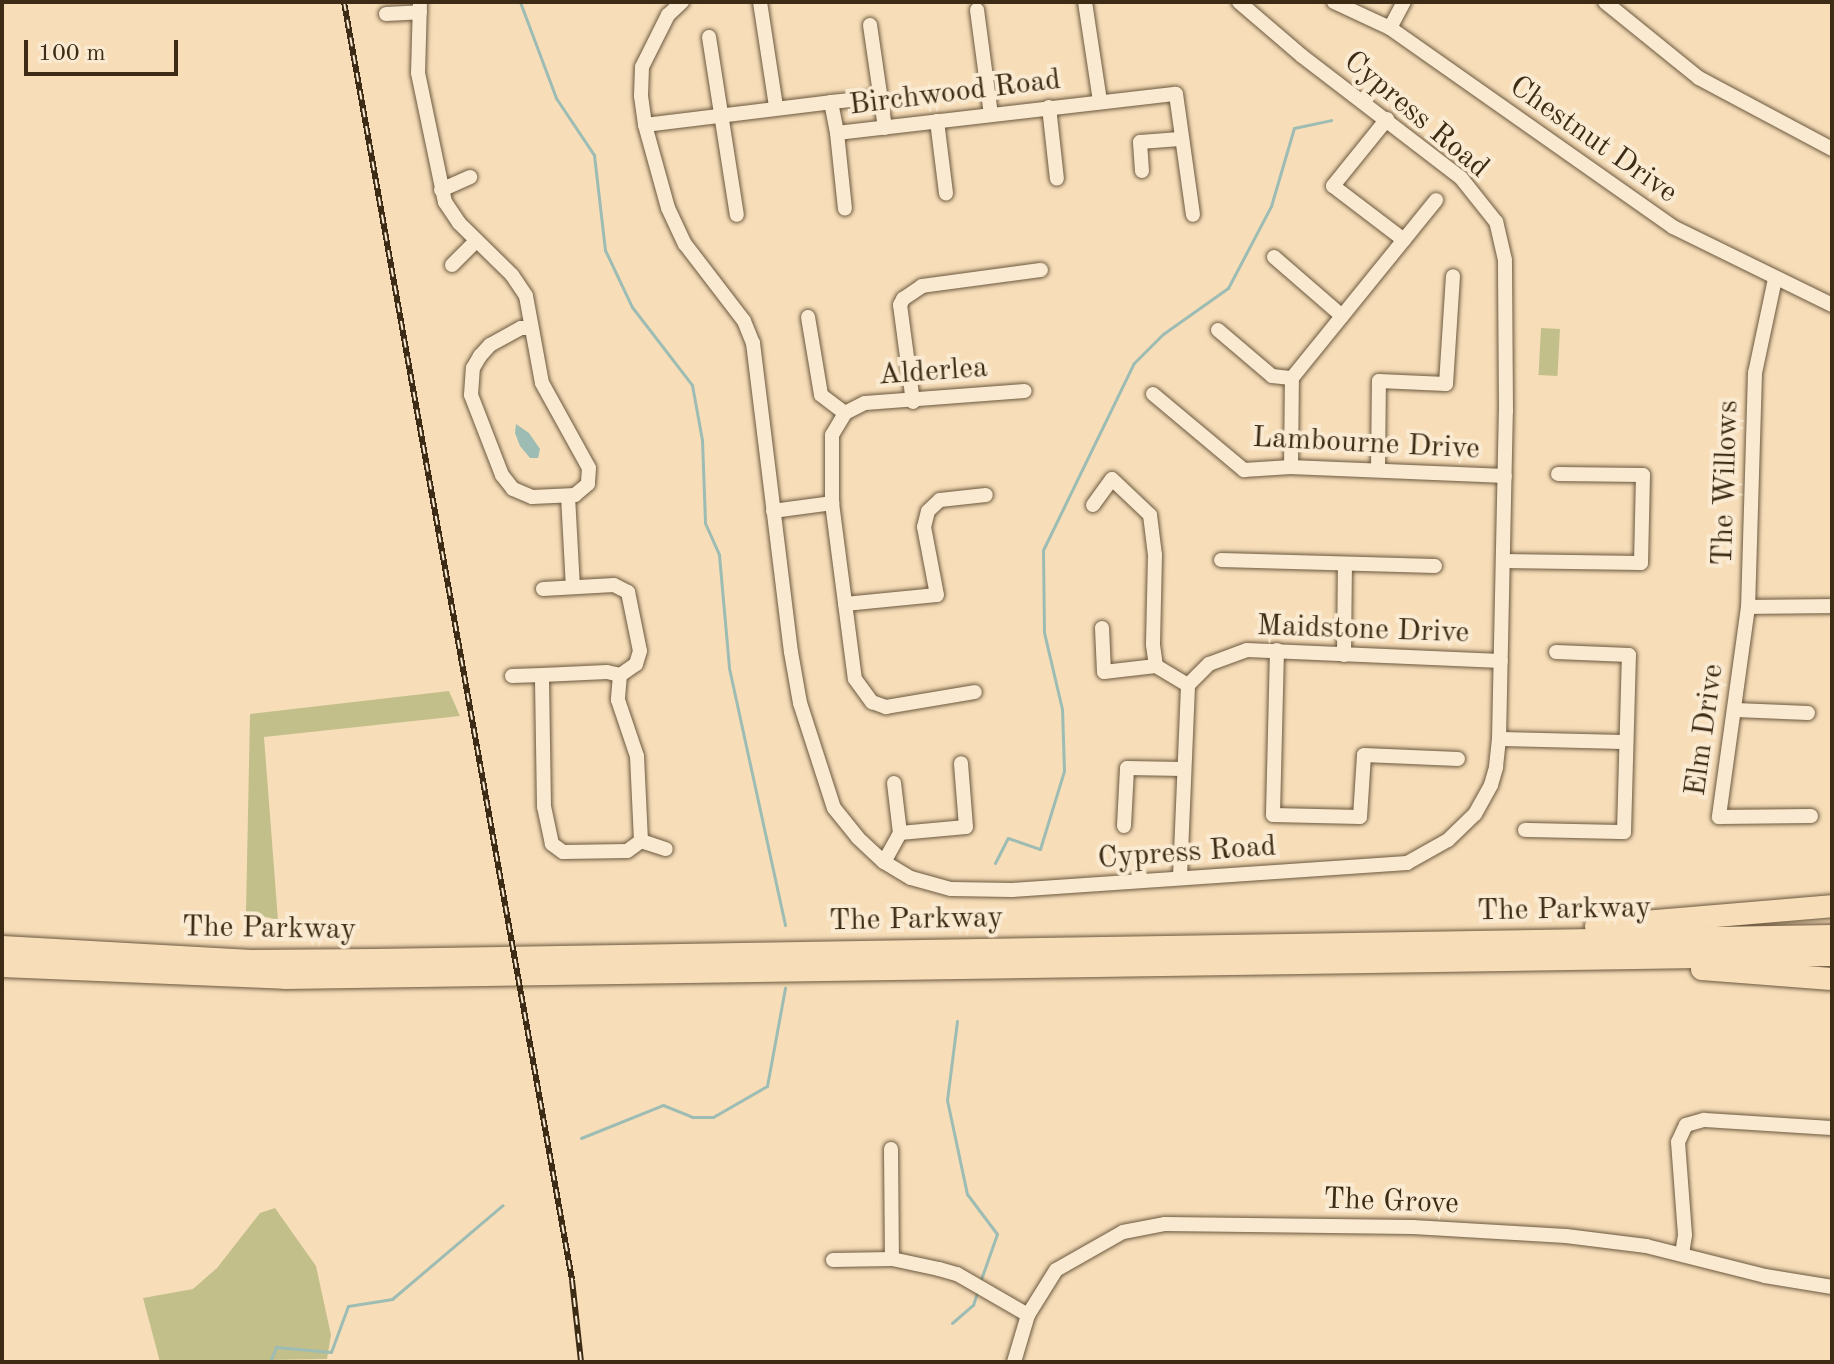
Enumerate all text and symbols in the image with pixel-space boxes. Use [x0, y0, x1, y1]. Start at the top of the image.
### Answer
scale bar [28, 24, 182, 74]
text: 100 m [38, 42, 106, 66]
street label: Cypress Road [1336, 44, 1496, 186]
street label: Birchwood Road [847, 62, 1063, 124]
street label: Chestnut Drive [1502, 69, 1684, 211]
street label: Alderlea [877, 350, 989, 394]
street label: The Willows [1705, 400, 1747, 566]
street label: Lambourne Drive [1251, 420, 1481, 468]
street label: Maidstone Drive [1256, 608, 1470, 652]
street label: Elm Drive [1678, 662, 1732, 798]
street label: Cypress Road [1097, 829, 1277, 877]
street label: The Parkway [1477, 890, 1651, 930]
street label: The Parkway [829, 900, 1003, 940]
street label: The Parkway [182, 909, 356, 949]
street label: The Grove [1323, 1182, 1459, 1222]

